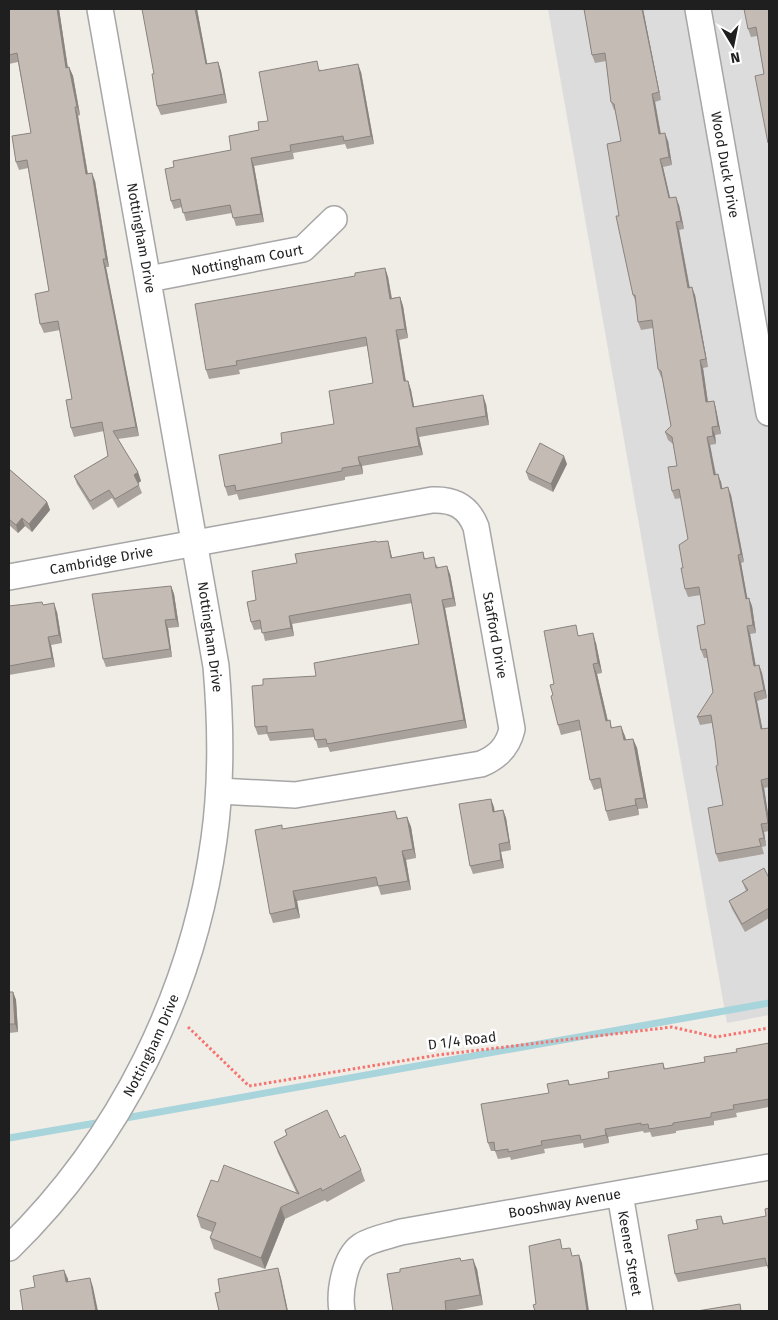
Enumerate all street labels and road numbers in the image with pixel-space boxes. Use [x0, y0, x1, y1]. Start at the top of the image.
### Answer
street label: Wood Duck Drive [708, 110, 743, 219]
street label: Nottingham Drive [123, 182, 159, 294]
street label: Nottingham Court [190, 241, 305, 279]
street label: Cambridge Drive [48, 542, 155, 578]
street label: Nottingham Drive [194, 581, 226, 693]
street label: Stafford Drive [479, 591, 511, 680]
street label: Nottingham Drive [119, 992, 182, 1100]
street label: D 1/4 Road [427, 1028, 497, 1054]
street label: Booshway Avenue [507, 1185, 622, 1221]
street label: Keener Street [614, 1209, 646, 1298]

